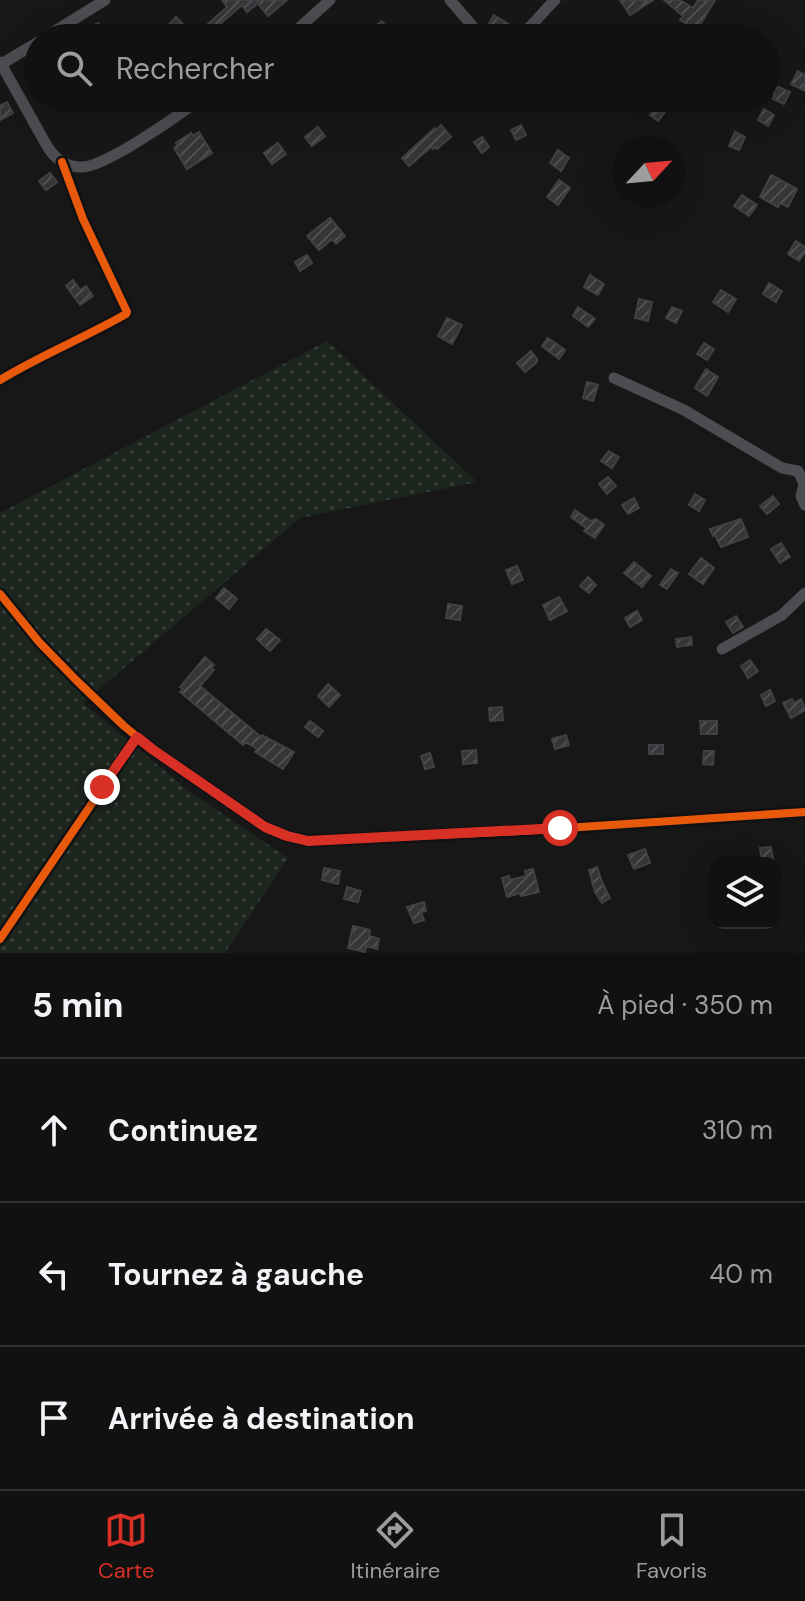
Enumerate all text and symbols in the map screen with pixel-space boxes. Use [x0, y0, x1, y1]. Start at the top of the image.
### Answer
search box [24, 24, 781, 112]
icon: search [52, 46, 96, 90]
text: Rechercher [116, 49, 275, 88]
north arrow [613, 136, 685, 208]
route end [84, 769, 120, 805]
route start [542, 810, 578, 846]
map controls [709, 857, 781, 929]
button: layers [709, 857, 781, 929]
text: 5 min [32, 983, 123, 1028]
text: À pied · 350 m [597, 988, 773, 1022]
icon: ahead [32, 1108, 76, 1152]
text: Continuez [108, 1111, 258, 1150]
text: 310 m [702, 1113, 773, 1147]
icon: left [32, 1252, 76, 1296]
text: Tournez à gauche [108, 1255, 364, 1294]
text: 40 m [709, 1257, 773, 1291]
icon: arrive [32, 1396, 76, 1440]
text: Arrivée à destination [108, 1399, 414, 1438]
tab: Carte [98, 1508, 155, 1585]
tab: Itinéraire [350, 1508, 440, 1585]
tab: Favoris [636, 1508, 707, 1585]

